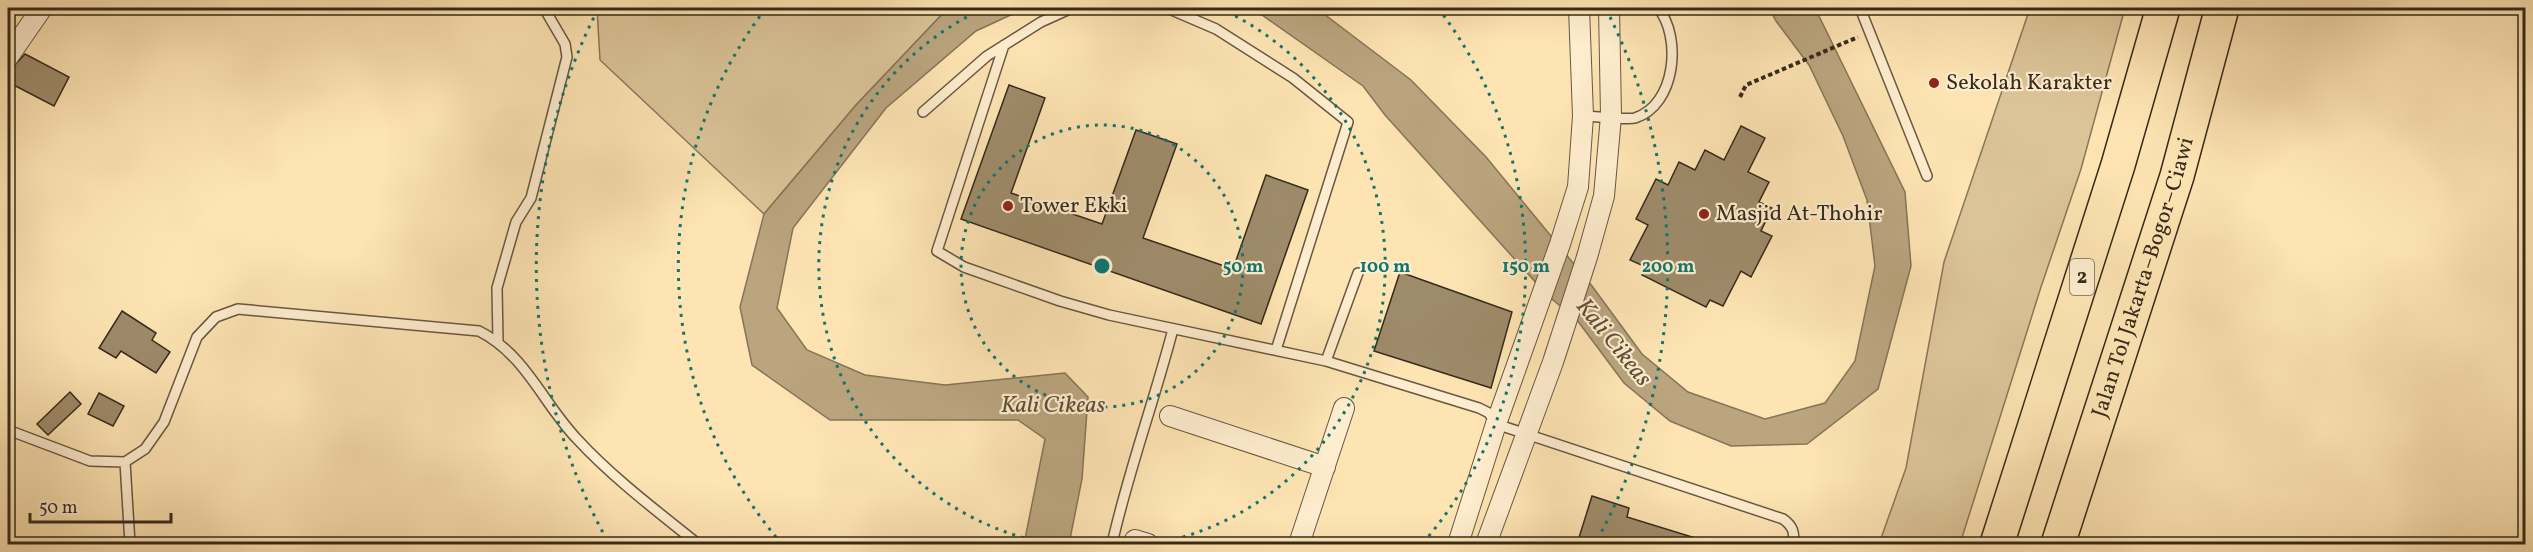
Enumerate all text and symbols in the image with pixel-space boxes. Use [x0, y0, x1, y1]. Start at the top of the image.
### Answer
place label: Sekolah Karakter [1946, 68, 2112, 99]
marker: Sekolah Karakter [1927, 76, 1941, 90]
street label: Jalan Tol Jakarta–Bogor–Ciawi [2084, 134, 2202, 422]
place label: Tower Ekki [1020, 191, 1128, 222]
marker: Tower Ekki [1001, 199, 1015, 213]
place label: Masjid At-Thohir [1716, 199, 1882, 230]
marker: Masjid At-Thohir [1697, 207, 1711, 221]
text: 50 m [1223, 255, 1263, 280]
text: 100 m [1360, 255, 1410, 280]
text: 150 m [1502, 255, 1550, 280]
text: 200 m [1642, 255, 1694, 280]
centre of rings [1092, 256, 1112, 276]
road number: 2 [2070, 259, 2094, 295]
water label: Kali Cikeas [1567, 292, 1659, 394]
water label: Kali Cikeas [1001, 389, 1105, 423]
scale bar [30, 486, 171, 524]
text: 50 m [39, 496, 78, 521]

